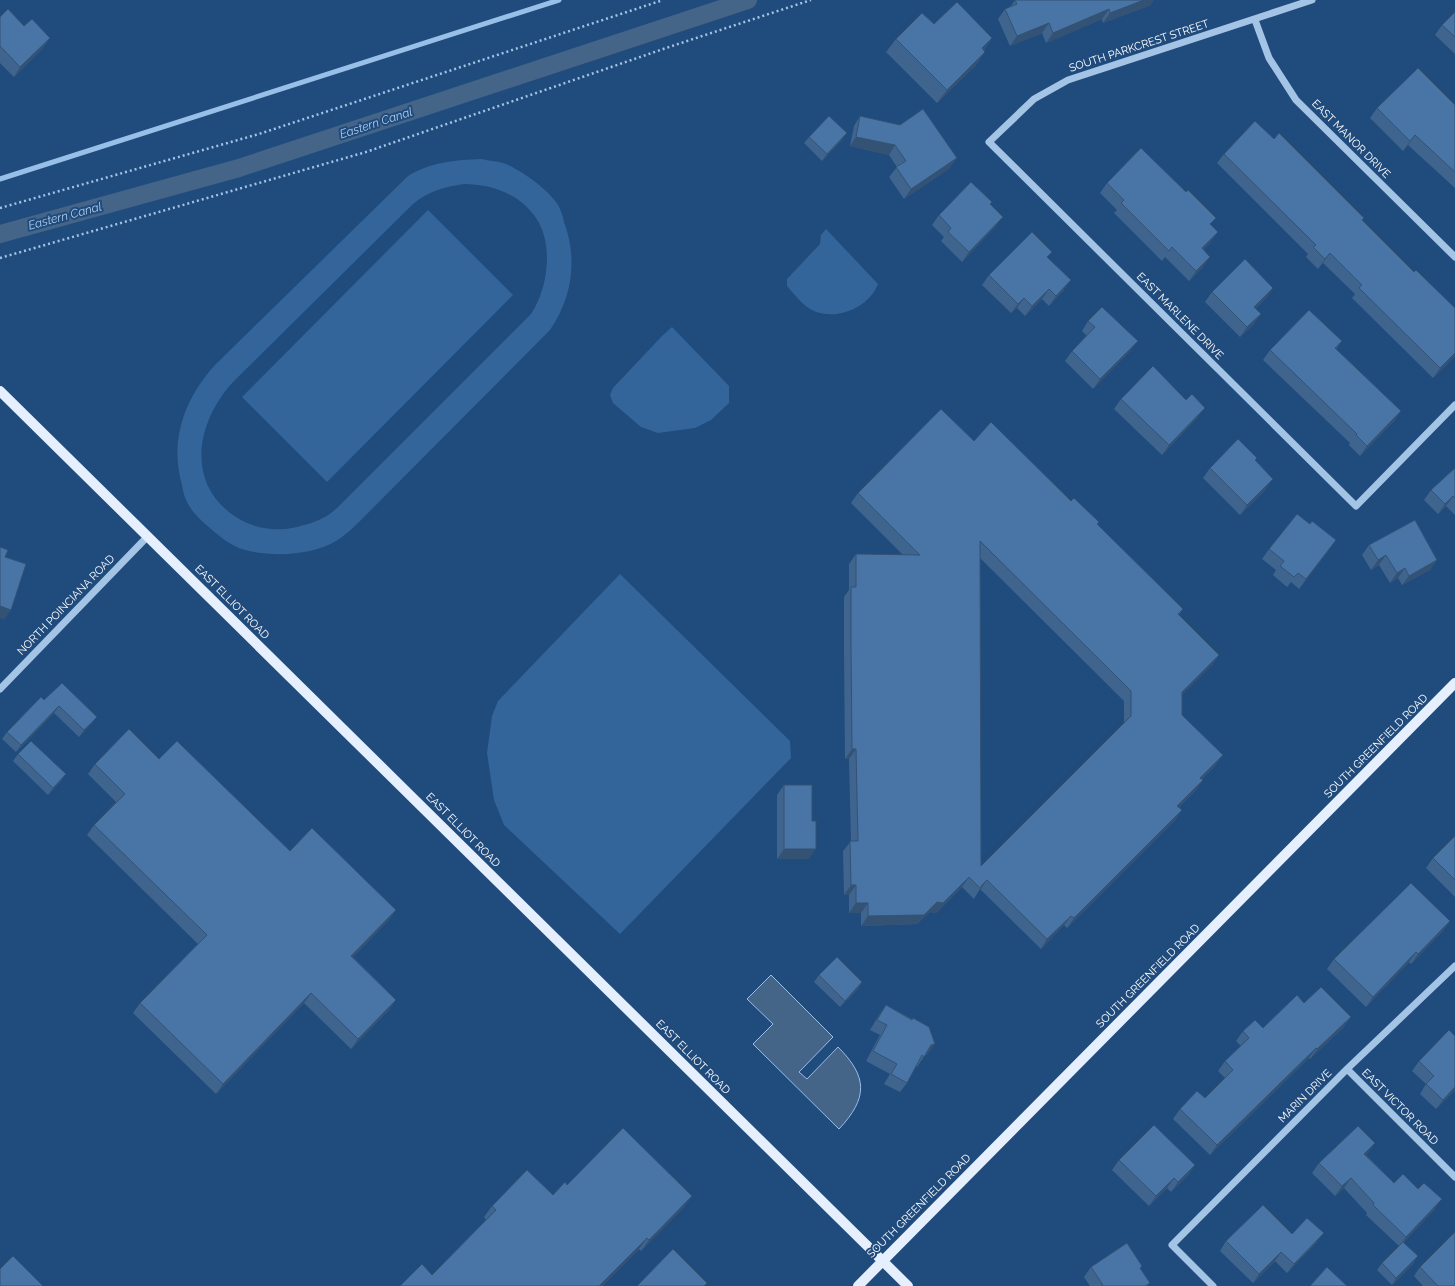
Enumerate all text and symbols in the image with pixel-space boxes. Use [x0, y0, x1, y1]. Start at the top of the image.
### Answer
street label: SOUTH PARKCREST STREET [1067, 17, 1211, 75]
street label: EAST MANOR DRIVE [1309, 97, 1393, 181]
water label: Eastern Canal [338, 105, 414, 141]
water label: Eastern Canal [27, 199, 103, 233]
street label: EAST MARLENE DRIVE [1134, 270, 1226, 362]
street label: NORTH POINCIANA ROAD [15, 552, 117, 658]
street label: EAST ELLIOT ROAD [192, 562, 272, 642]
street label: SOUTH GREENFIELD ROAD [1321, 691, 1431, 801]
street label: EAST ELLIOT ROAD [423, 790, 503, 870]
street label: SOUTH GREENFIELD ROAD [1093, 921, 1203, 1031]
street label: EAST ELLIOT ROAD [653, 1017, 733, 1097]
street label: MARIN DRIVE [1276, 1066, 1335, 1125]
street label: EAST VICTOR ROAD [1359, 1066, 1441, 1148]
street label: SOUTH GREENFIELD ROAD [864, 1151, 974, 1261]

